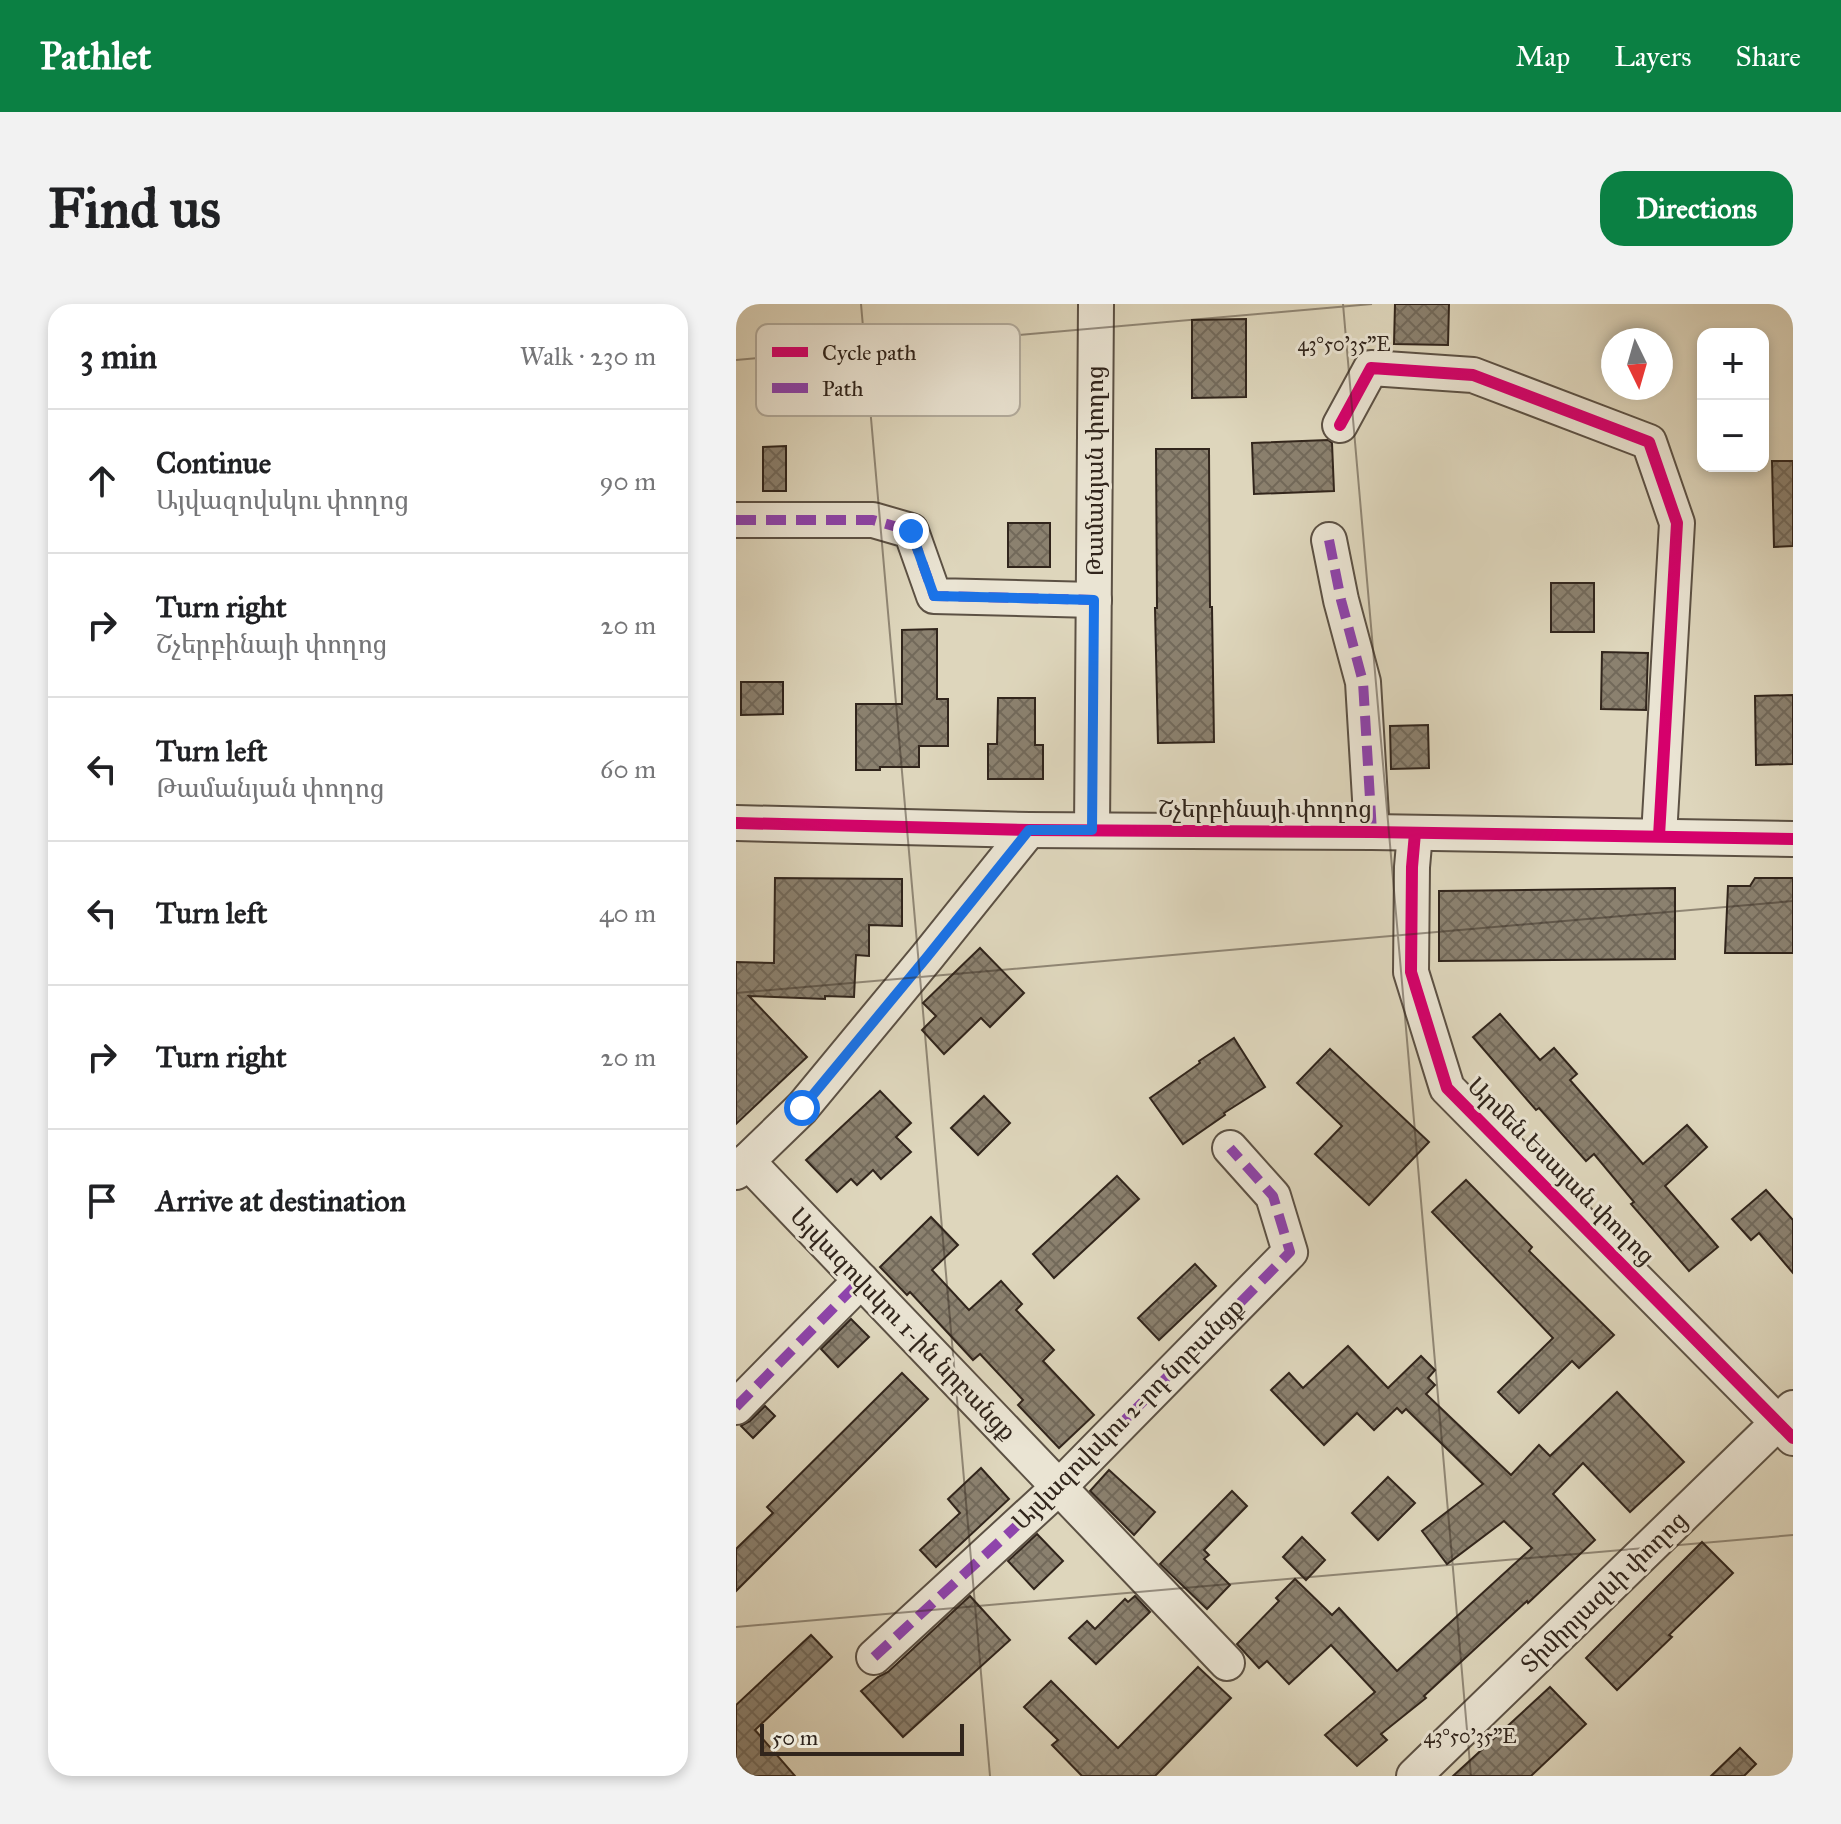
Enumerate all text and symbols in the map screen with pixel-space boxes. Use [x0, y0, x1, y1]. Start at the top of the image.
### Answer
text: Pathlet [40, 33, 151, 79]
text: Map [1515, 39, 1570, 74]
text: Layers [1614, 39, 1692, 74]
text: Share [1736, 39, 1801, 74]
button: Directions [1600, 171, 1793, 246]
text: Find us [48, 174, 221, 242]
legend [756, 324, 1020, 416]
north arrow [1601, 328, 1673, 400]
map controls [1697, 328, 1769, 472]
button: + [1697, 328, 1769, 400]
text: 43°50'35"E [1297, 332, 1391, 356]
text: 3 min [80, 336, 157, 377]
text: Cycle path [822, 339, 917, 366]
text: Walk · 230 m [520, 340, 656, 372]
street label: Թամանյան փողոց [1080, 366, 1110, 576]
text: Path [822, 375, 864, 402]
button: − [1697, 400, 1769, 472]
text: Continue [156, 445, 271, 481]
icon: ahead [80, 459, 124, 503]
text: 90 m [599, 465, 656, 497]
text: Այվազովսկու փողոց [156, 484, 409, 516]
route end [893, 513, 929, 549]
text: Turn right [156, 589, 287, 625]
icon: right [80, 603, 124, 647]
text: 20 m [601, 609, 656, 641]
text: Շչերբինայի փողոց [156, 628, 387, 660]
text: Turn left [156, 733, 267, 769]
icon: left [80, 747, 124, 791]
text: 60 m [600, 753, 656, 785]
text: Թամանյան փողոց [156, 772, 384, 804]
street label: Շչերբինայի փողոց [1158, 794, 1372, 824]
icon: left [80, 891, 124, 935]
text: Turn left [156, 895, 267, 931]
text: 40 m [599, 897, 656, 929]
icon: right [80, 1035, 124, 1079]
text: Turn right [156, 1039, 287, 1075]
text: 20 m [601, 1041, 656, 1073]
street label: Արմեն Եսայան փողոց [1461, 1071, 1661, 1271]
route start [784, 1090, 820, 1126]
icon: arrive [80, 1179, 124, 1223]
text: Arrive at destination [156, 1183, 406, 1219]
street label: Այվազովսկու 1-ին նրբանցք [784, 1201, 1022, 1447]
street label: Այվազովսկու 2-րդ նրբանցք [1006, 1292, 1250, 1536]
street label: Տիմիրյազևի փողոց [1515, 1505, 1693, 1679]
scale bar [760, 1720, 964, 1756]
text: 50 m [772, 1724, 818, 1751]
text: 43°50'35"E [1423, 1724, 1517, 1748]

